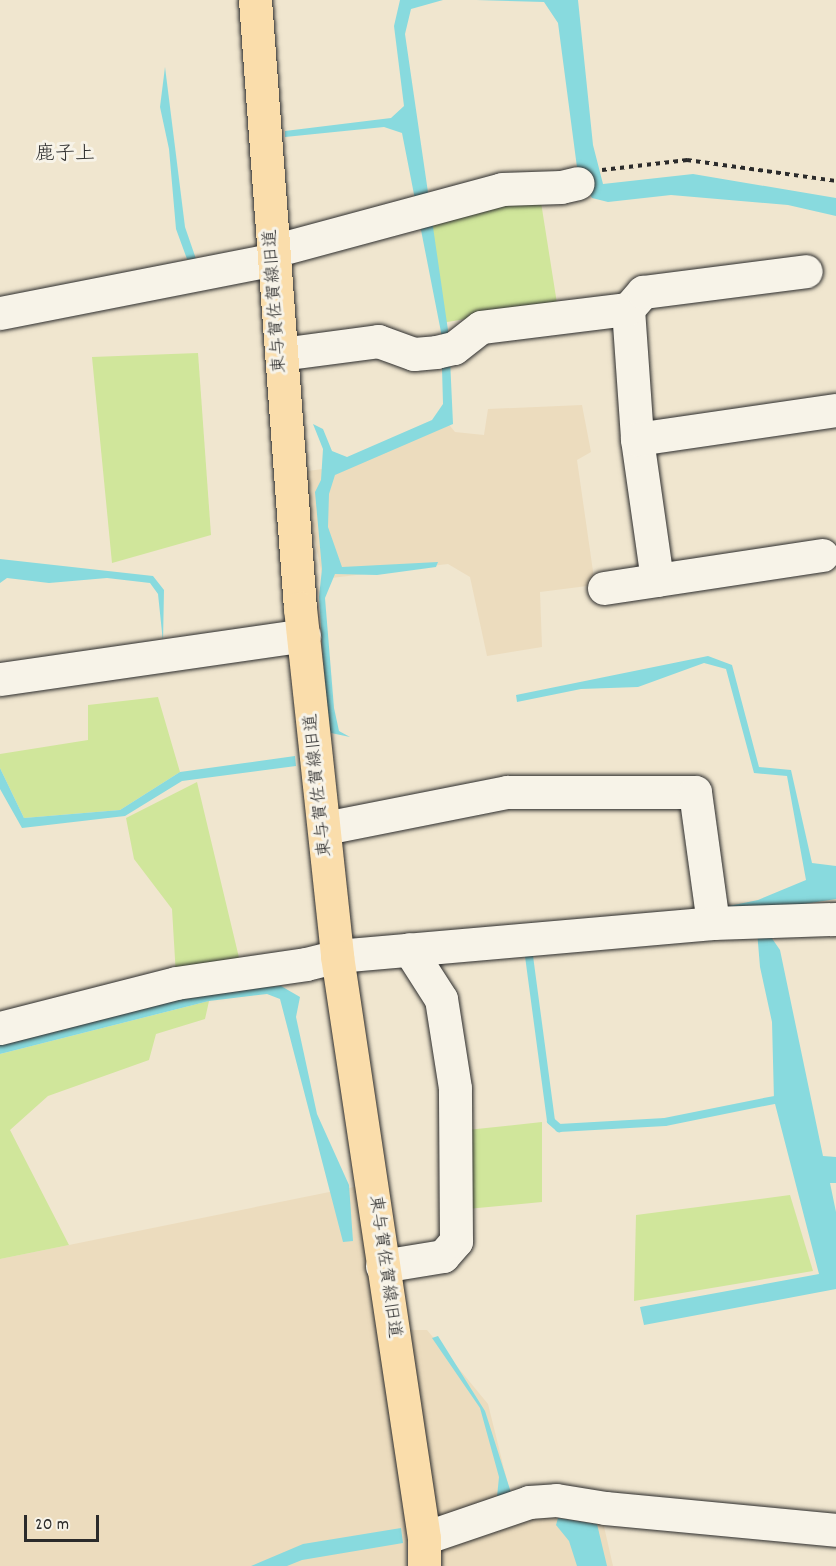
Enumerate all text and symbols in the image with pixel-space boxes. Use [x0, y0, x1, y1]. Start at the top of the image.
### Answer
district label: 鹿子上 [35, 143, 95, 167]
street label: 東与賀佐賀線旧道 [261, 228, 293, 374]
street label: 東与賀佐賀線旧道 [302, 712, 338, 858]
street label: 東与賀佐賀線旧道 [362, 1194, 404, 1340]
scale bar [27, 1503, 102, 1541]
text: 20 m [35, 1513, 69, 1538]

